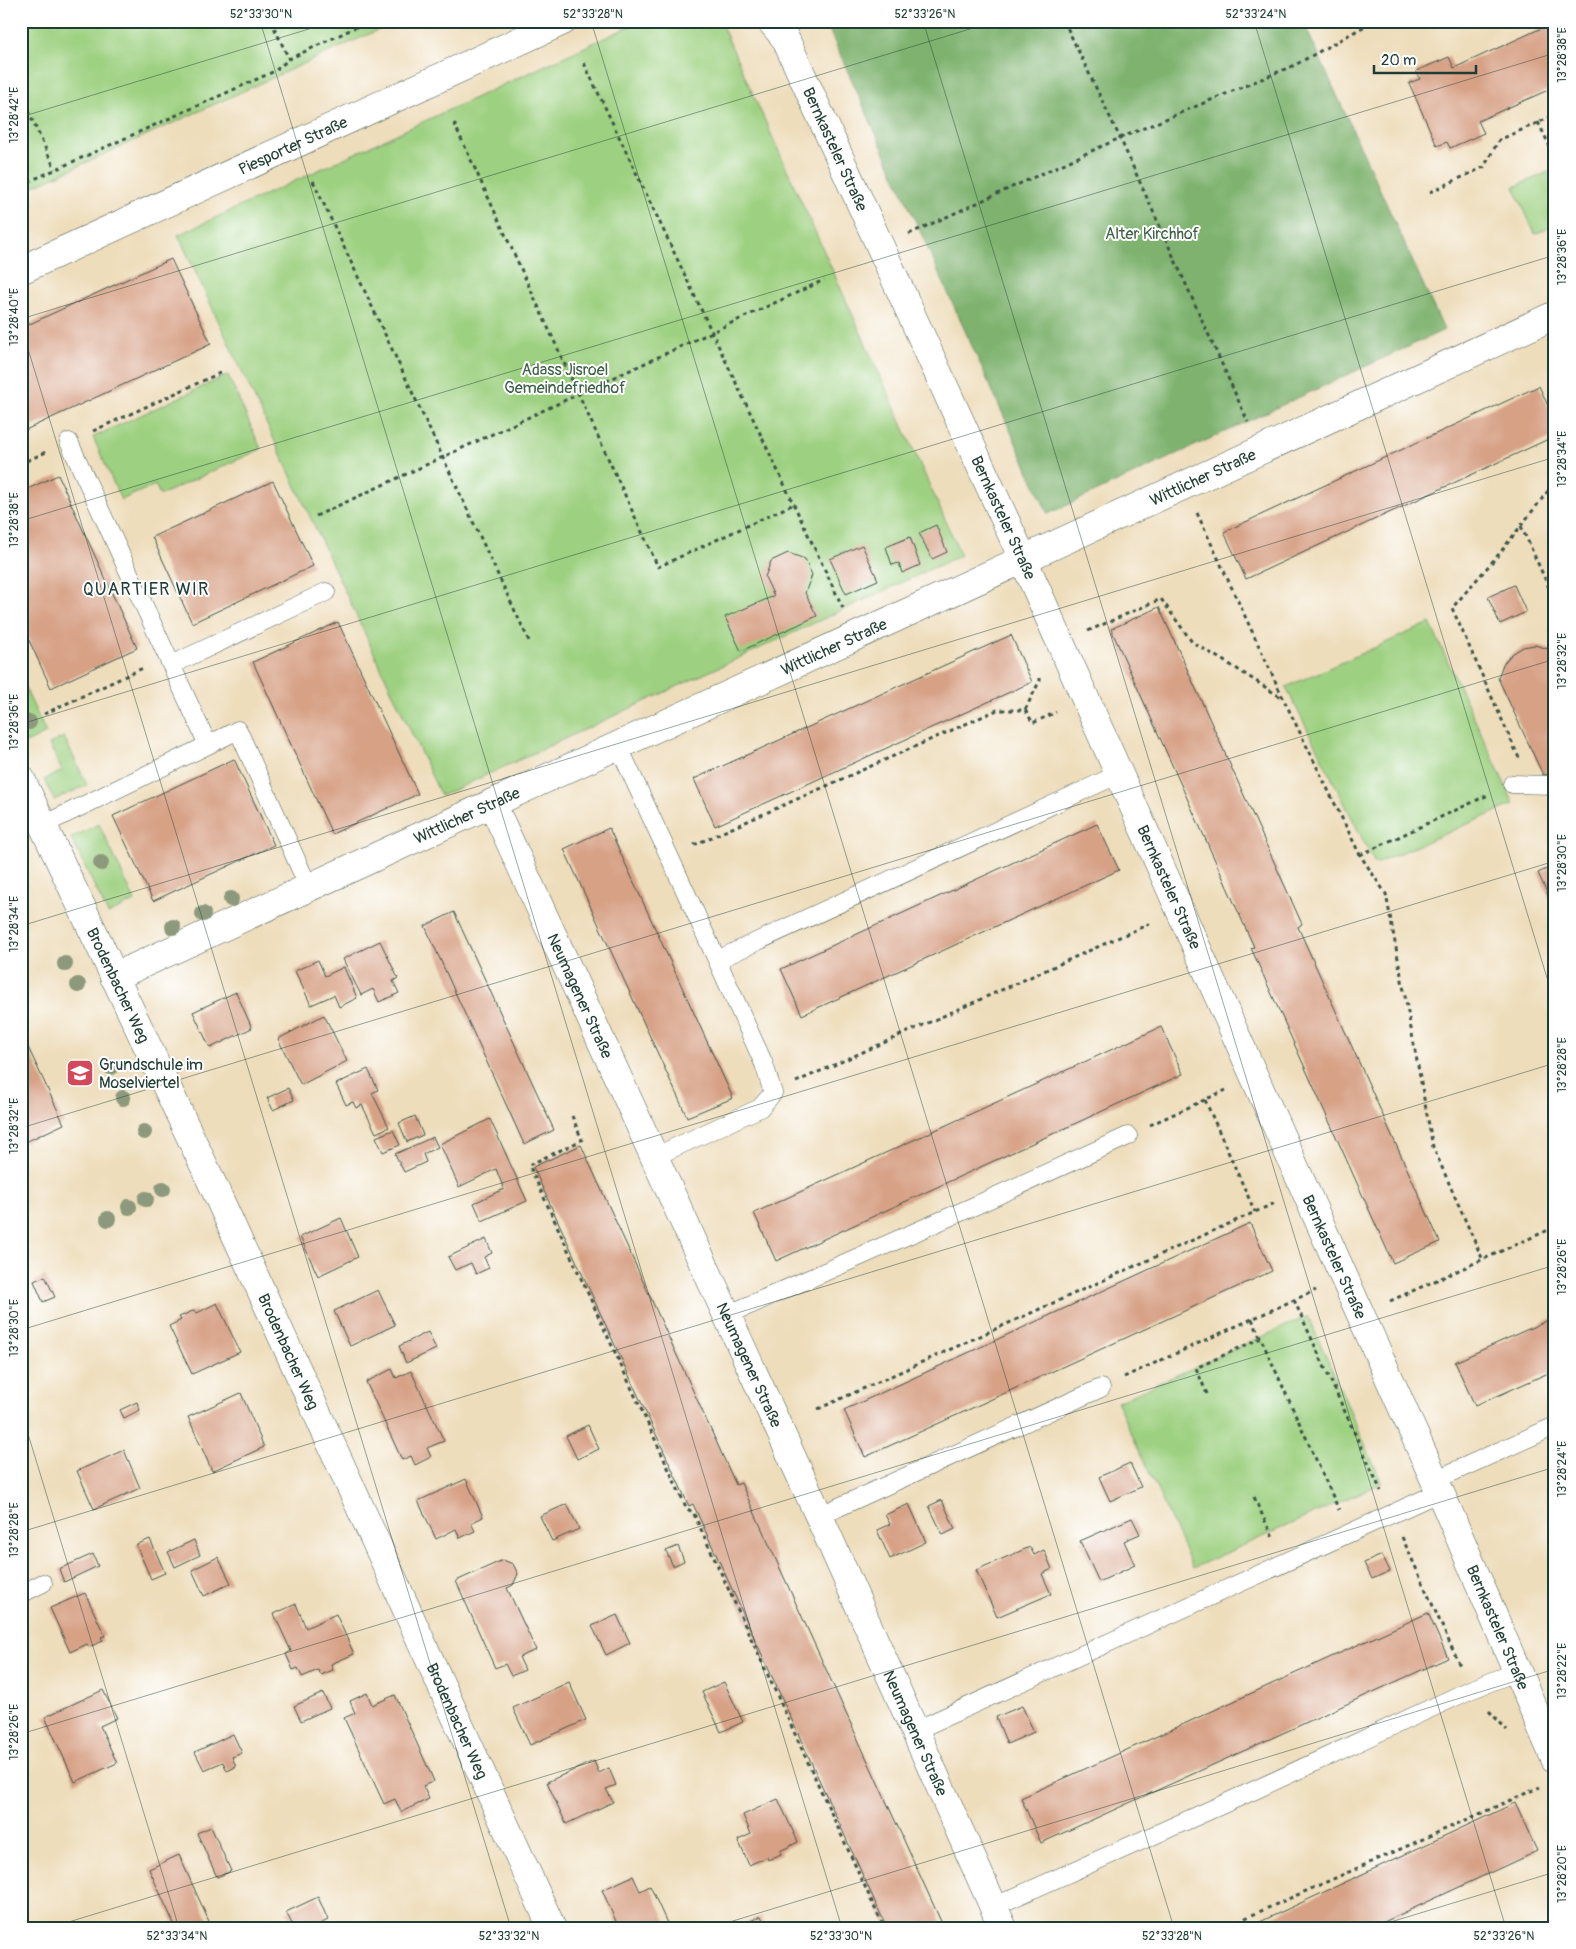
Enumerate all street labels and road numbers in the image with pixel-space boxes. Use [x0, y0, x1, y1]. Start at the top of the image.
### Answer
street label: Bernkasteler Straße [798, 84, 872, 214]
street label: Piesporter Straße [235, 112, 351, 180]
street label: Wittlicher Straße [1147, 445, 1259, 511]
street label: Bernkasteler Straße [966, 453, 1040, 583]
street label: Wittlicher Straße [778, 614, 890, 680]
street label: Wittlicher Straße [411, 783, 523, 849]
street label: Bernkasteler Straße [1132, 822, 1205, 953]
street label: Brodenbacher Weg [82, 925, 153, 1046]
street label: Neumagener Straße [542, 930, 617, 1062]
street label: Bernkasteler Straße [1297, 1192, 1370, 1322]
street label: Brodenbacher Weg [253, 1291, 323, 1413]
street label: Neumagener Straße [711, 1299, 786, 1431]
street label: Bernkasteler Straße [1462, 1562, 1533, 1693]
street label: Brodenbacher Weg [421, 1660, 492, 1782]
street label: Neumagener Straße [878, 1667, 952, 1799]

